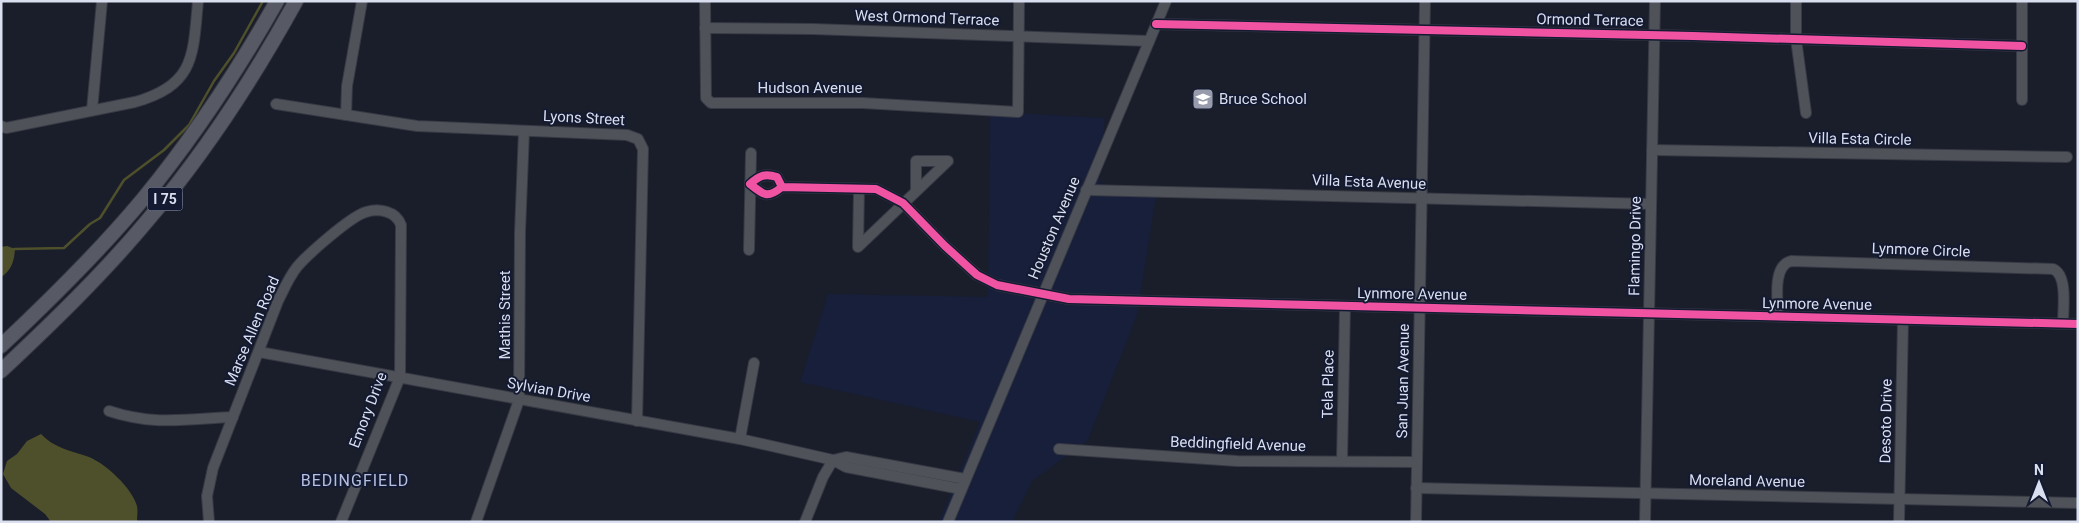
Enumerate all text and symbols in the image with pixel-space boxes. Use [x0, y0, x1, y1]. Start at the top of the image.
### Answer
street label: West Ormond Terrace [854, 6, 1000, 30]
street label: Ormond Terrace [1536, 10, 1644, 30]
street label: Hudson Avenue [758, 79, 862, 97]
school or university icon: Bruce School [1191, 87, 1215, 111]
place label: Bruce School [1219, 90, 1307, 108]
street label: Lyons Street [543, 107, 625, 129]
street label: Villa Esta Circle [1808, 129, 1912, 149]
street label: Villa Esta Avenue [1311, 171, 1427, 193]
street label: Houston Avenue [1024, 174, 1084, 282]
road number: I 75 [148, 188, 182, 210]
street label: Flamingo Drive [1625, 196, 1645, 296]
street label: Lynmore Circle [1871, 239, 1971, 261]
street label: Mathis Street [496, 270, 514, 360]
street label: Marse Allen Road [221, 274, 283, 388]
street label: Lynmore Avenue [1357, 284, 1467, 304]
street label: Lynmore Avenue [1762, 294, 1872, 314]
street label: San Juan Avenue [1393, 323, 1413, 439]
street label: Tela Place [1318, 349, 1338, 419]
street label: Emory Drive [345, 369, 391, 451]
street label: Sylvian Drive [506, 374, 592, 406]
street label: Desoto Drive [1876, 378, 1896, 464]
street label: Beddingfield Avenue [1170, 433, 1306, 455]
north arrow [2014, 458, 2064, 508]
text: N [2034, 462, 2044, 478]
district label: BEDINGFIELD [301, 471, 409, 490]
street label: Moreland Avenue [1689, 471, 1805, 491]

